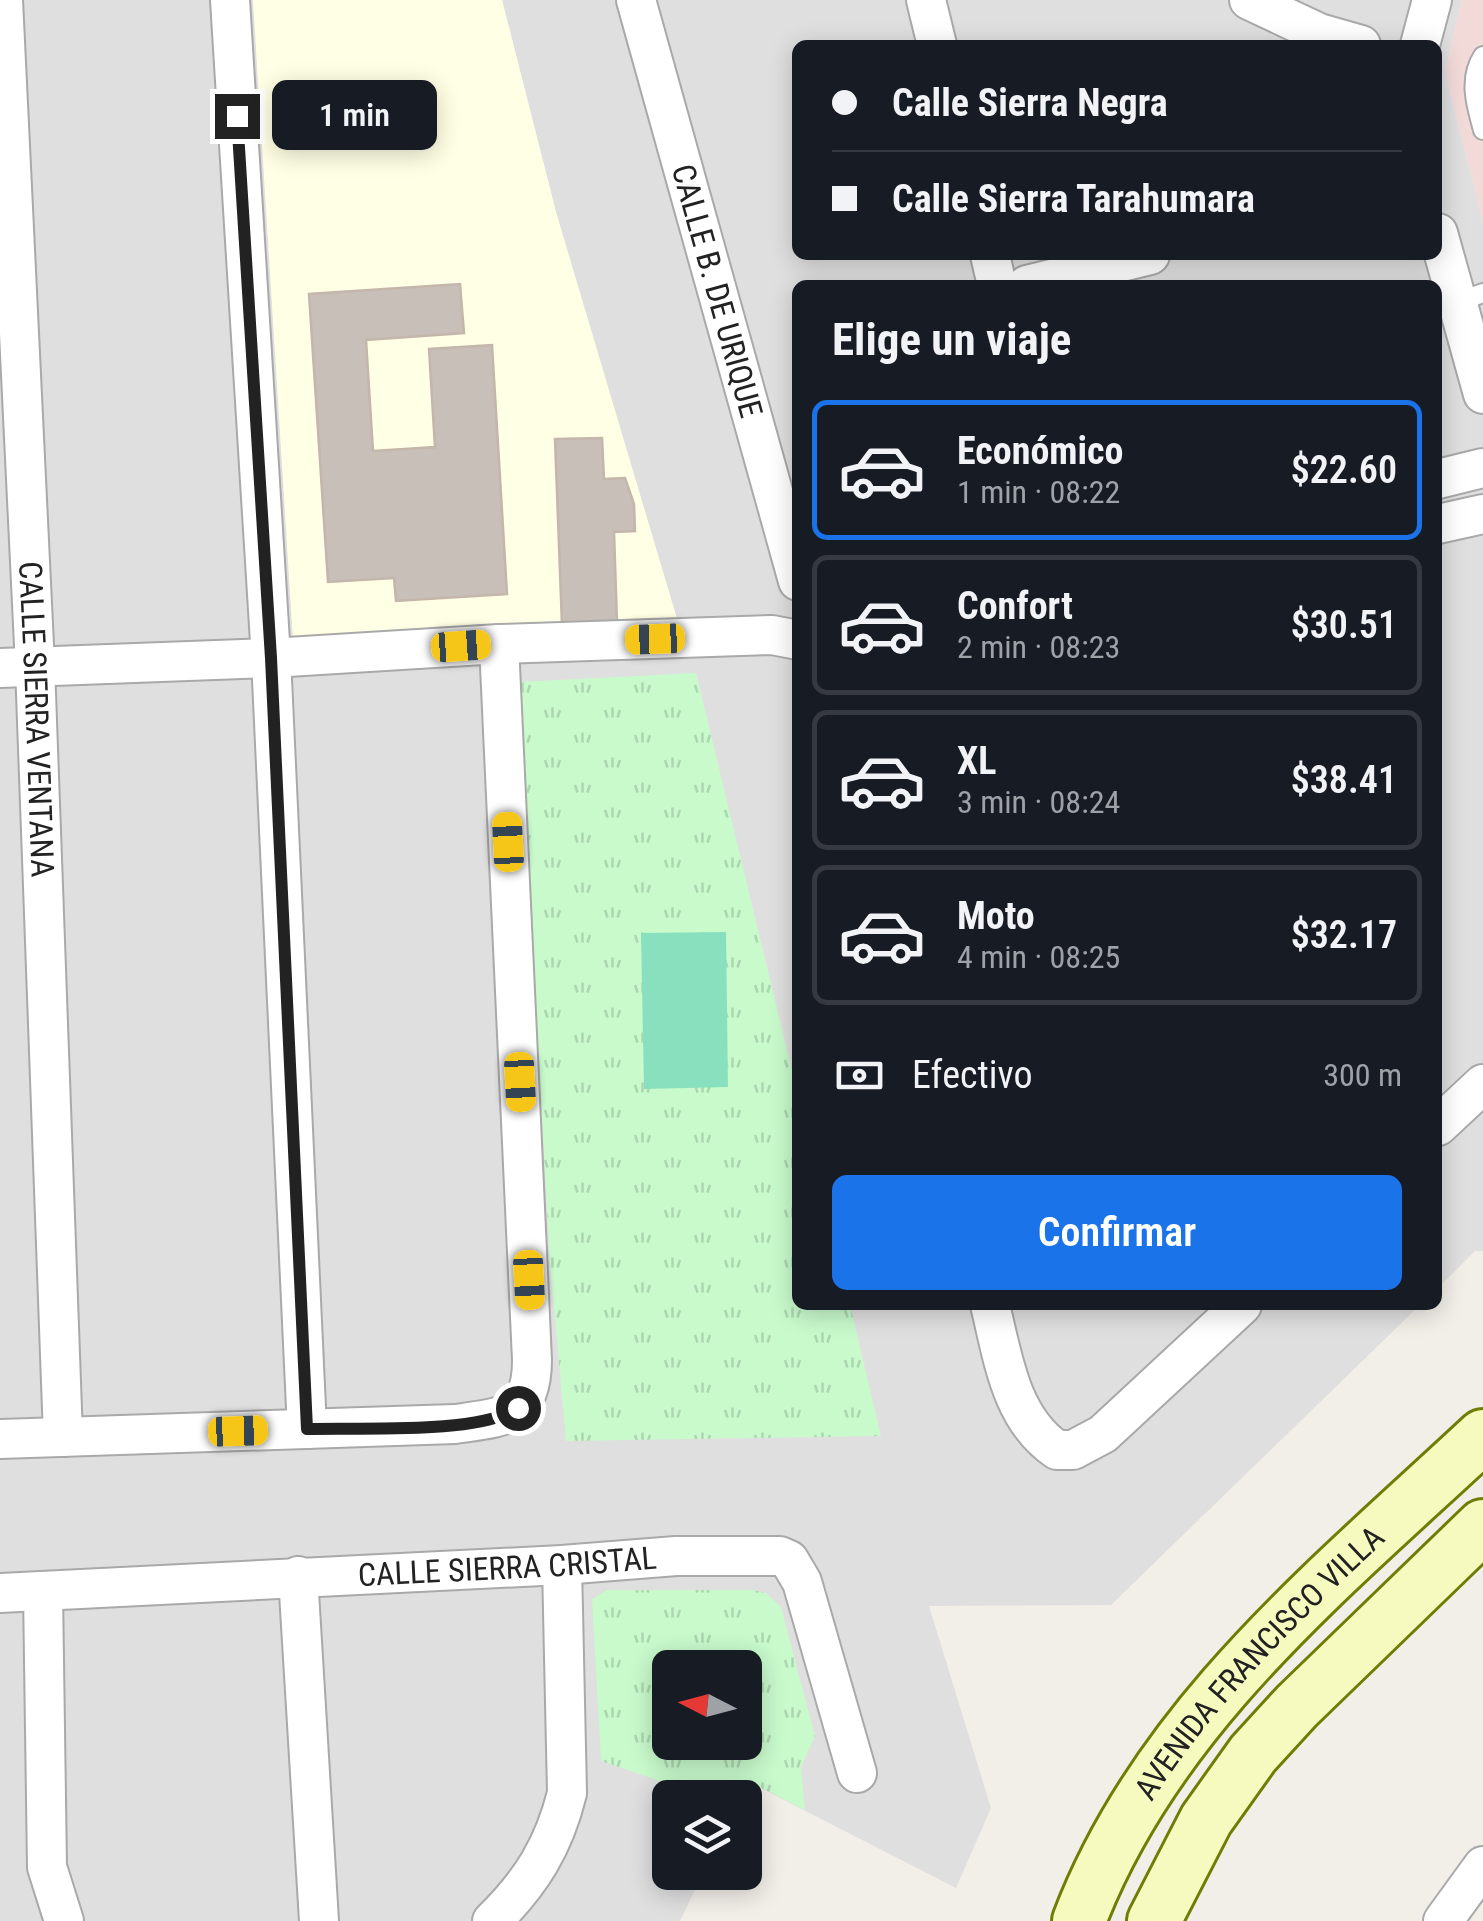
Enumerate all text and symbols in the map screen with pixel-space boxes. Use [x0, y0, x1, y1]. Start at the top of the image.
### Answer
callout: 1 min [272, 81, 437, 151]
text: Calle Sierra Negra [892, 81, 1168, 125]
route end [215, 94, 260, 139]
text: 1 min [319, 96, 390, 134]
street label: CALLE B. DE URIQUE [664, 160, 770, 422]
text: Calle Sierra Tarahumara [892, 177, 1255, 221]
text: Elige un viaje [832, 313, 1071, 366]
icon: car [837, 425, 927, 515]
text: Económico [957, 429, 1123, 473]
text: $22.60 [1291, 448, 1397, 492]
text: 1 min · 08:22 [957, 473, 1120, 511]
street label: CALLE SIERRA VENTANA [11, 560, 62, 878]
icon: car [837, 580, 927, 670]
text: Confort [957, 584, 1073, 628]
text: $30.51 [1291, 603, 1397, 647]
car [624, 623, 686, 655]
text: 2 min · 08:23 [957, 628, 1120, 666]
car [430, 629, 492, 663]
icon: car [837, 735, 927, 825]
text: XL [957, 739, 996, 783]
text: $38.41 [1291, 758, 1397, 802]
text: 3 min · 08:24 [957, 783, 1120, 821]
car [491, 811, 525, 873]
icon: car [837, 890, 927, 980]
text: Moto [957, 894, 1035, 938]
text: $32.17 [1291, 913, 1397, 957]
text: 4 min · 08:25 [957, 938, 1120, 976]
icon: cash [832, 1048, 887, 1103]
car [503, 1051, 537, 1113]
text: Efectivo [912, 1053, 1033, 1097]
text: 300 m [1323, 1056, 1402, 1094]
button: Confirmar [832, 1175, 1402, 1290]
car [512, 1249, 546, 1311]
route start [496, 1386, 541, 1431]
car [207, 1415, 269, 1447]
street label: AVENIDA FRANCISCO VILLA [1126, 1518, 1392, 1807]
street label: CALLE SIERRA CRISTAL [357, 1539, 658, 1594]
north arrow [652, 1650, 762, 1760]
map controls [652, 1650, 762, 1890]
button: layers [652, 1780, 762, 1890]

